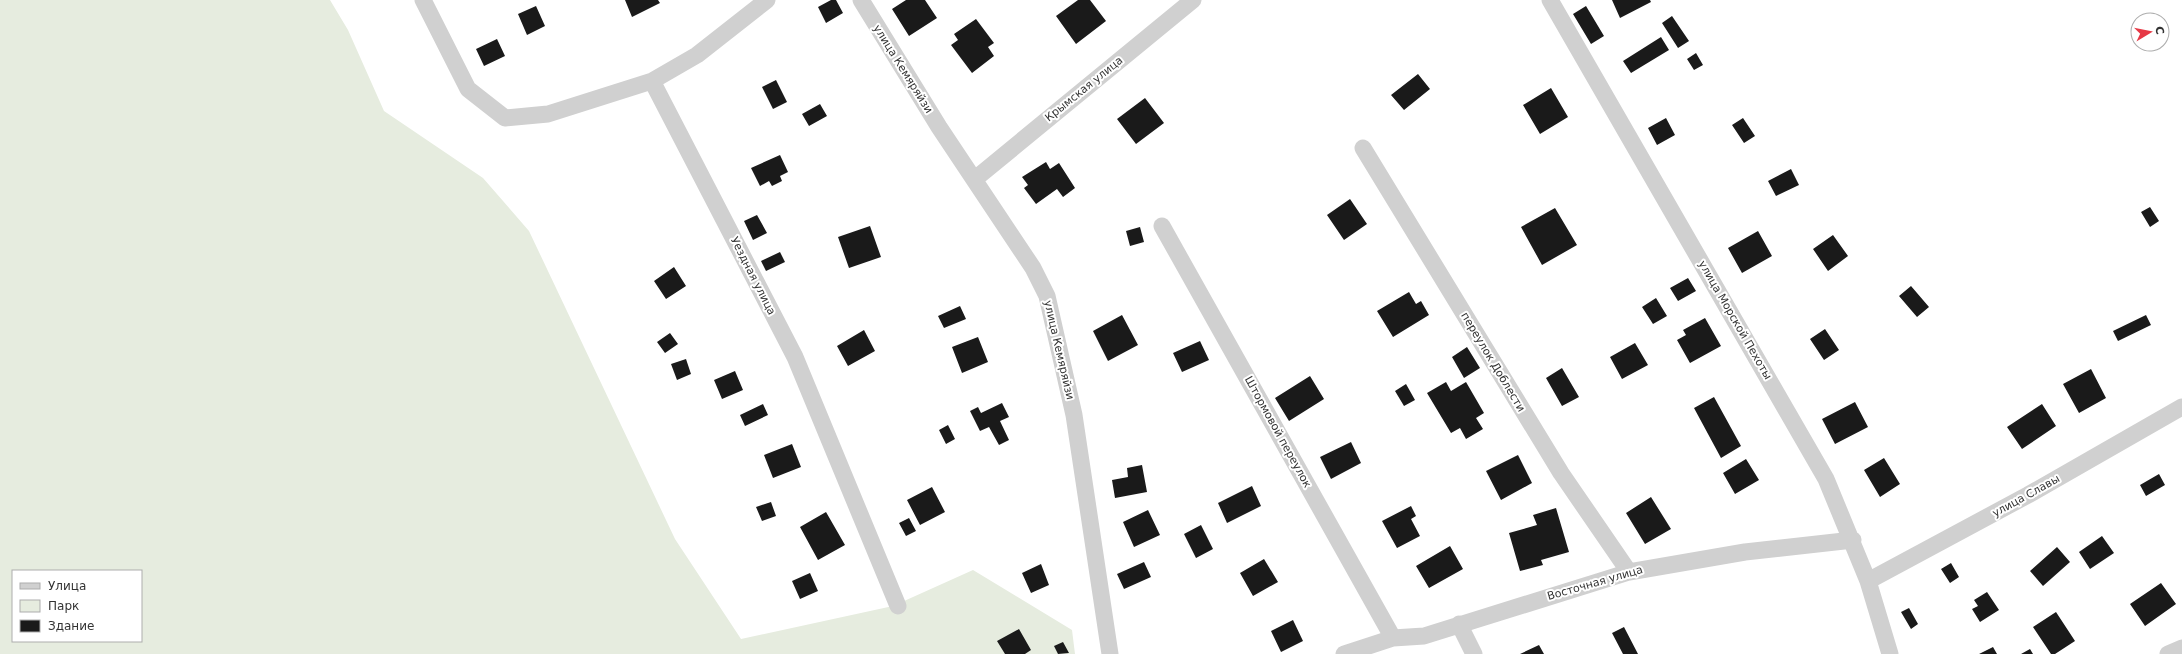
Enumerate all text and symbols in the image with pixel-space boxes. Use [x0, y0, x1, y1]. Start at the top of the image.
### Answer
north arrow [2130, 12, 2170, 52]
street label: улица Кемяряйзи [871, 22, 935, 116]
text: С [2152, 25, 2166, 35]
street label: Крымская улица [1043, 54, 1125, 124]
street label: Уездная улица [728, 235, 778, 317]
street label: улица Морской Пехоты [1696, 258, 1774, 382]
street label: улица Кемяряйзи [1041, 299, 1077, 401]
street label: переулок Доблести [1458, 310, 1528, 414]
street label: Штормовой переулок [1242, 374, 1314, 490]
street label: улица Славы [1990, 472, 2062, 520]
street label: Восточная улица [1546, 563, 1644, 603]
legend [12, 570, 142, 642]
text: Улица [48, 579, 86, 593]
text: Парк [48, 599, 79, 613]
text: Здание [48, 619, 94, 633]

